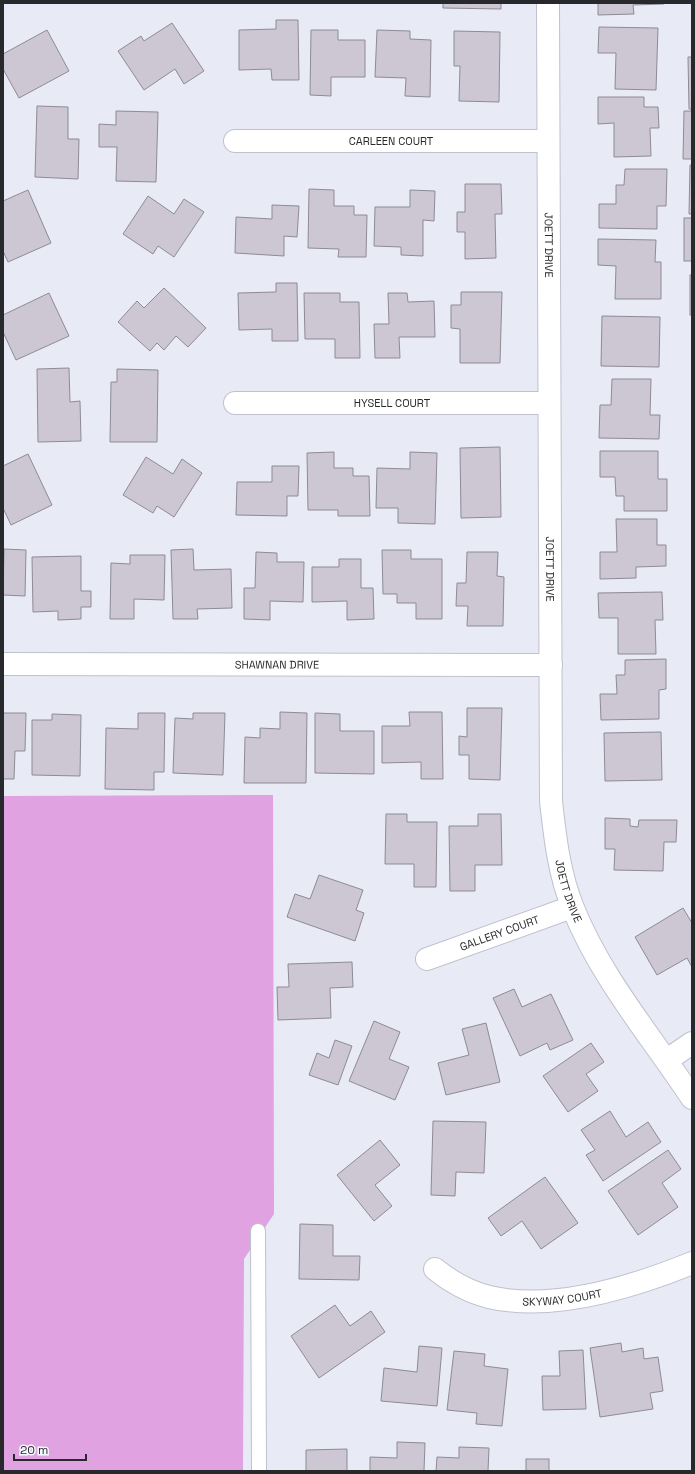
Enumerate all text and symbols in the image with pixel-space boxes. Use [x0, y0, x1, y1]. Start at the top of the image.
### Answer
street label: CARLEEN COURT [349, 134, 434, 148]
street label: JOETT DRIVE [542, 212, 556, 278]
street label: HYSELL COURT [354, 396, 431, 410]
street label: JOETT DRIVE [543, 536, 557, 602]
street label: SHAWNAN DRIVE [235, 657, 319, 672]
street label: JOETT DRIVE [552, 858, 585, 925]
street label: GALLERY COURT [458, 912, 542, 954]
street label: SKYWAY COURT [522, 1286, 604, 1309]
scale bar [14, 1436, 86, 1462]
text: 20 m [20, 1442, 48, 1458]

